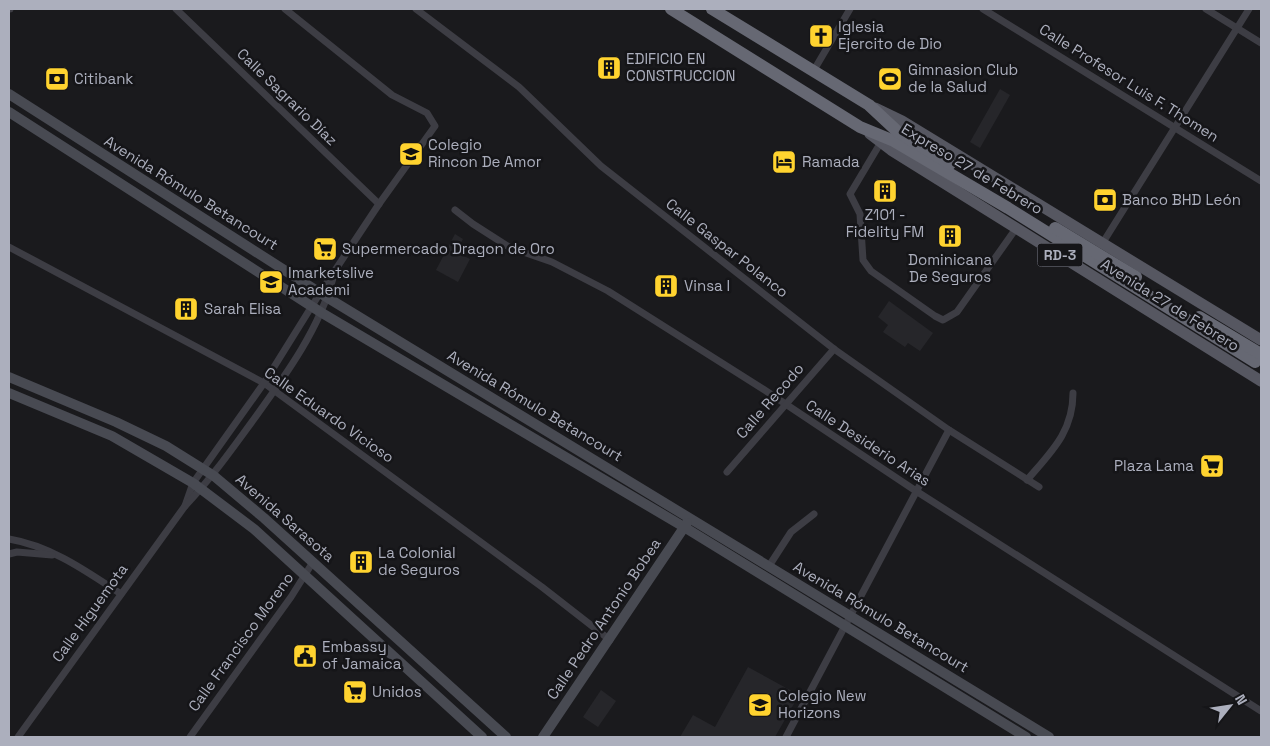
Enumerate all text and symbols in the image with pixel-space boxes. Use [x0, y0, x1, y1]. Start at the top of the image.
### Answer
place label: Iglesia Ejercito de Dio [838, 17, 942, 53]
street label: Calle Profesor Luis F. Thomen [1036, 19, 1223, 146]
church icon: Iglesia Ejercito de Dio [808, 23, 834, 49]
street label: Calle Sagrario Díaz [233, 44, 341, 149]
place label: EDIFICIO EN CONSTRUCCION [626, 49, 736, 85]
building icon: EDIFICIO EN CONSTRUCCION [596, 55, 622, 81]
place label: Gimnasion Club de la Salud [908, 60, 1018, 96]
bank icon: Citibank [44, 66, 70, 92]
sports icon: Gimnasion Club de la Salud [877, 66, 903, 92]
place label: Citibank [74, 69, 133, 88]
street label: Expreso 27 de Febrero [898, 119, 1046, 218]
street label: Avenida Rómulo Betancourt [101, 131, 282, 254]
place label: Colegio Rincon De Amor [428, 135, 542, 171]
school or university icon: Colegio Rincon De Amor [398, 141, 424, 167]
hotel icon: Ramada [771, 149, 797, 175]
place label: Ramada [802, 152, 860, 171]
building icon: Z101 - Fidelity FM [872, 178, 898, 204]
bank icon: Banco BHD León [1092, 187, 1118, 213]
place label: Banco BHD León [1122, 190, 1241, 209]
street label: Calle Gaspar Polanco [662, 194, 792, 301]
place label: Z101 - Fidelity FM [846, 205, 924, 241]
building icon: Dominicana De Seguros [937, 223, 963, 249]
supermarket icon: Supermercado Dragon de Oro [312, 236, 338, 262]
place label: Supermercado Dragon de Oro [342, 239, 555, 258]
road number: RD-3 [1038, 244, 1082, 266]
place label: Dominicana De Seguros [908, 250, 992, 286]
street label: Avenida 27 de Febrero [1097, 254, 1243, 355]
place label: Imarketslive Academi [288, 263, 374, 299]
school or university icon: Imarketslive Academi [258, 269, 284, 295]
building icon: Vinsa I [653, 273, 679, 299]
place label: Vinsa I [684, 276, 730, 295]
building icon: Sarah Elisa [173, 296, 199, 322]
place label: Sarah Elisa [204, 299, 282, 318]
street label: Avenida Rómulo Betancourt [444, 346, 627, 466]
street label: Calle Recodo [732, 359, 808, 442]
street label: Calle Eduardo Vicioso [261, 363, 398, 467]
street label: Calle Desiderio Arias [802, 395, 934, 490]
supermarket icon: Plaza Lama [1199, 453, 1225, 479]
place label: Plaza Lama [1114, 456, 1194, 475]
street label: Avenida Sarasota [232, 469, 339, 566]
street label: Calle Pedro Antonio Bobea [542, 534, 665, 703]
place label: La Colonial de Seguros [378, 543, 460, 579]
building icon: La Colonial de Seguros [348, 549, 374, 575]
street label: Avenida Rómulo Betancourt [790, 557, 973, 677]
street label: Calle Higuemota [48, 560, 132, 666]
street label: Calle Francisco Moreno [184, 568, 297, 715]
place label: Embassy of Jamaica [322, 637, 402, 673]
public building icon: Embassy of Jamaica [292, 643, 318, 669]
supermarket icon: Unidos [342, 679, 368, 705]
north arrow [1205, 681, 1255, 731]
place label: Unidos [372, 682, 422, 701]
place label: Colegio New Horizons [778, 686, 867, 722]
text: N [1231, 691, 1251, 708]
school or university icon: Colegio New Horizons [747, 692, 773, 718]

